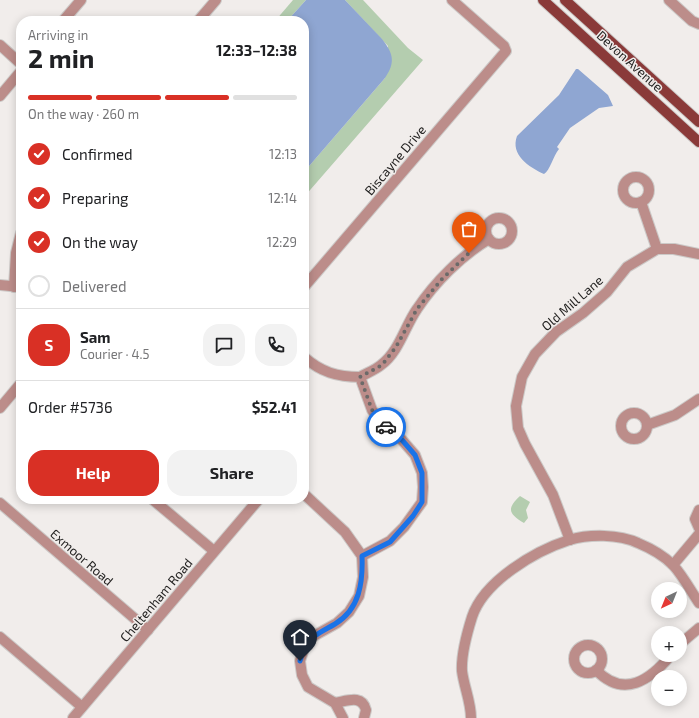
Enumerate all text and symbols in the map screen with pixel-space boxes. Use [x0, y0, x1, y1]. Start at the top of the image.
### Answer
text: Arriving in [28, 27, 88, 43]
street label: Devon Avenue [594, 27, 666, 95]
text: 12:33–12:38 [216, 41, 297, 59]
text: 2 min [28, 42, 94, 73]
text: On the way · 260 m [28, 106, 139, 122]
street label: Biscayne Drive [361, 122, 429, 198]
icon: check [28, 143, 50, 165]
text: Confirmed [62, 145, 133, 163]
text: 12:13 [269, 146, 297, 162]
icon: check [28, 187, 50, 209]
text: Preparing [62, 189, 128, 207]
text: 12:14 [268, 190, 297, 206]
pin [452, 212, 486, 253]
icon: bag [458, 218, 480, 240]
icon: check [28, 231, 50, 253]
text: On the way [62, 233, 138, 251]
text: 12:29 [267, 234, 297, 250]
street label: Old Mill Lane [538, 272, 606, 334]
text: Delivered [62, 277, 127, 295]
button: chat [203, 324, 245, 366]
button: phone [255, 324, 297, 366]
text: Sam [80, 328, 111, 346]
text: S [45, 336, 53, 354]
text: Courier · 4.5 [80, 346, 149, 362]
text: Order #5736 [28, 398, 113, 416]
text: $52.41 [252, 398, 297, 416]
courier [366, 407, 406, 447]
icon: car [375, 416, 397, 438]
button: Help [28, 450, 159, 496]
button: Share [167, 450, 297, 496]
street label: Exmoor Road [47, 525, 117, 589]
street label: Cheltenham Road [116, 555, 196, 645]
north arrow [651, 582, 687, 618]
map controls [651, 582, 687, 706]
pin [283, 620, 317, 661]
icon: home [289, 626, 311, 648]
button: + [651, 626, 687, 662]
button: − [651, 670, 687, 706]

